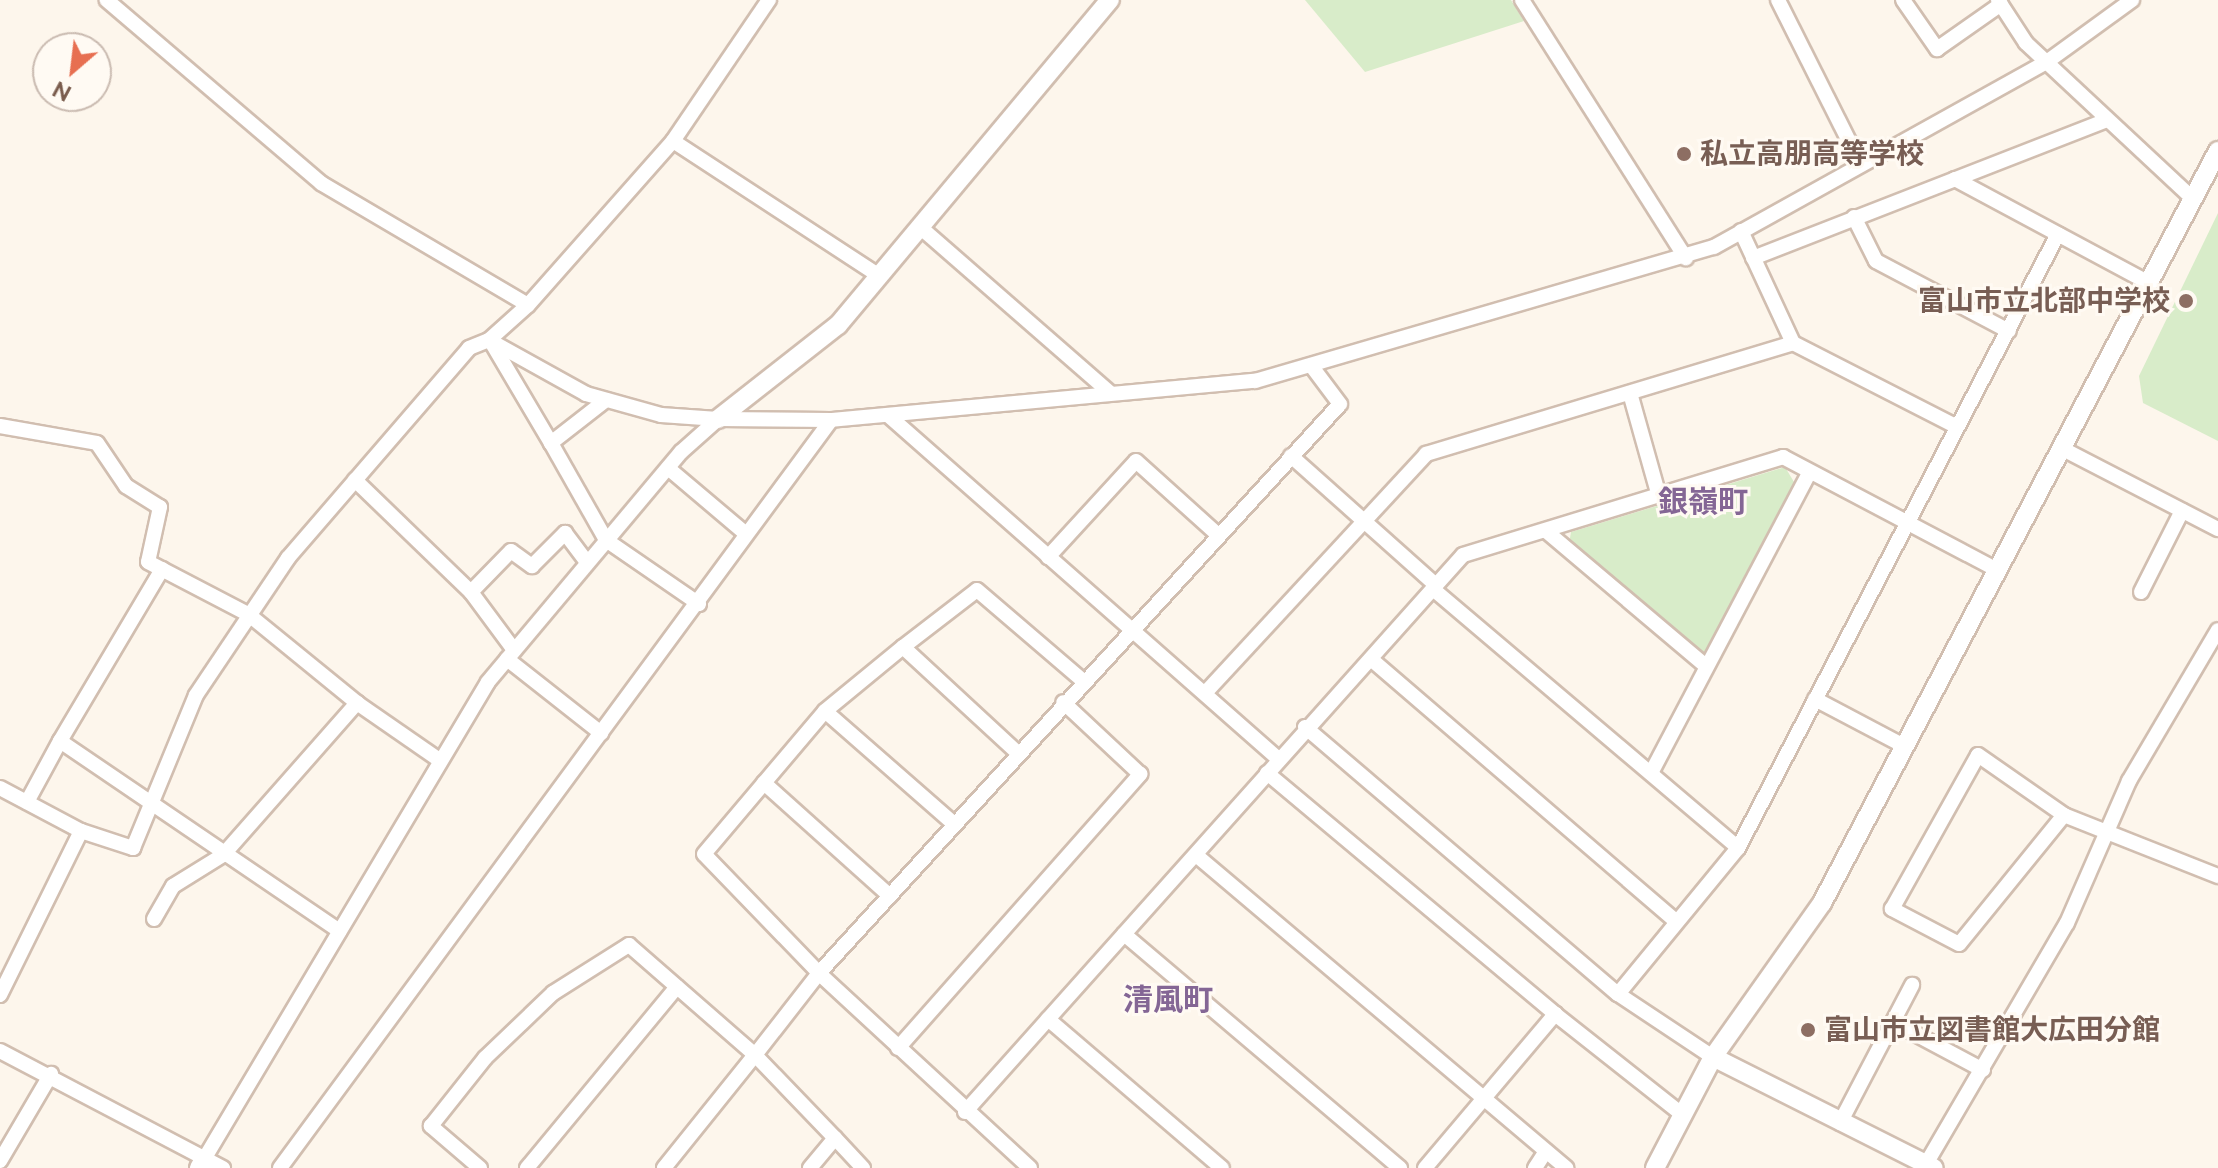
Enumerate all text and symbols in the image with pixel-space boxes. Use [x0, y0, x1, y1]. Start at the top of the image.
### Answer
north arrow [32, 32, 112, 112]
text: N [48, 76, 75, 107]
place label: 私立高朋高等学校 [1700, 137, 1924, 171]
marker: 私立高朋高等学校 [1675, 145, 1693, 163]
place label: 富山市立北部中学校 [1918, 284, 2170, 318]
marker: 富山市立北部中学校 [2177, 292, 2195, 310]
district label: 銀嶺町 [1658, 484, 1748, 520]
district label: 清風町 [1123, 982, 1213, 1018]
place label: 富山市立図書館大広田分館 [1824, 1013, 2160, 1047]
marker: 富山市立図書館大広田分館 [1799, 1021, 1817, 1039]

